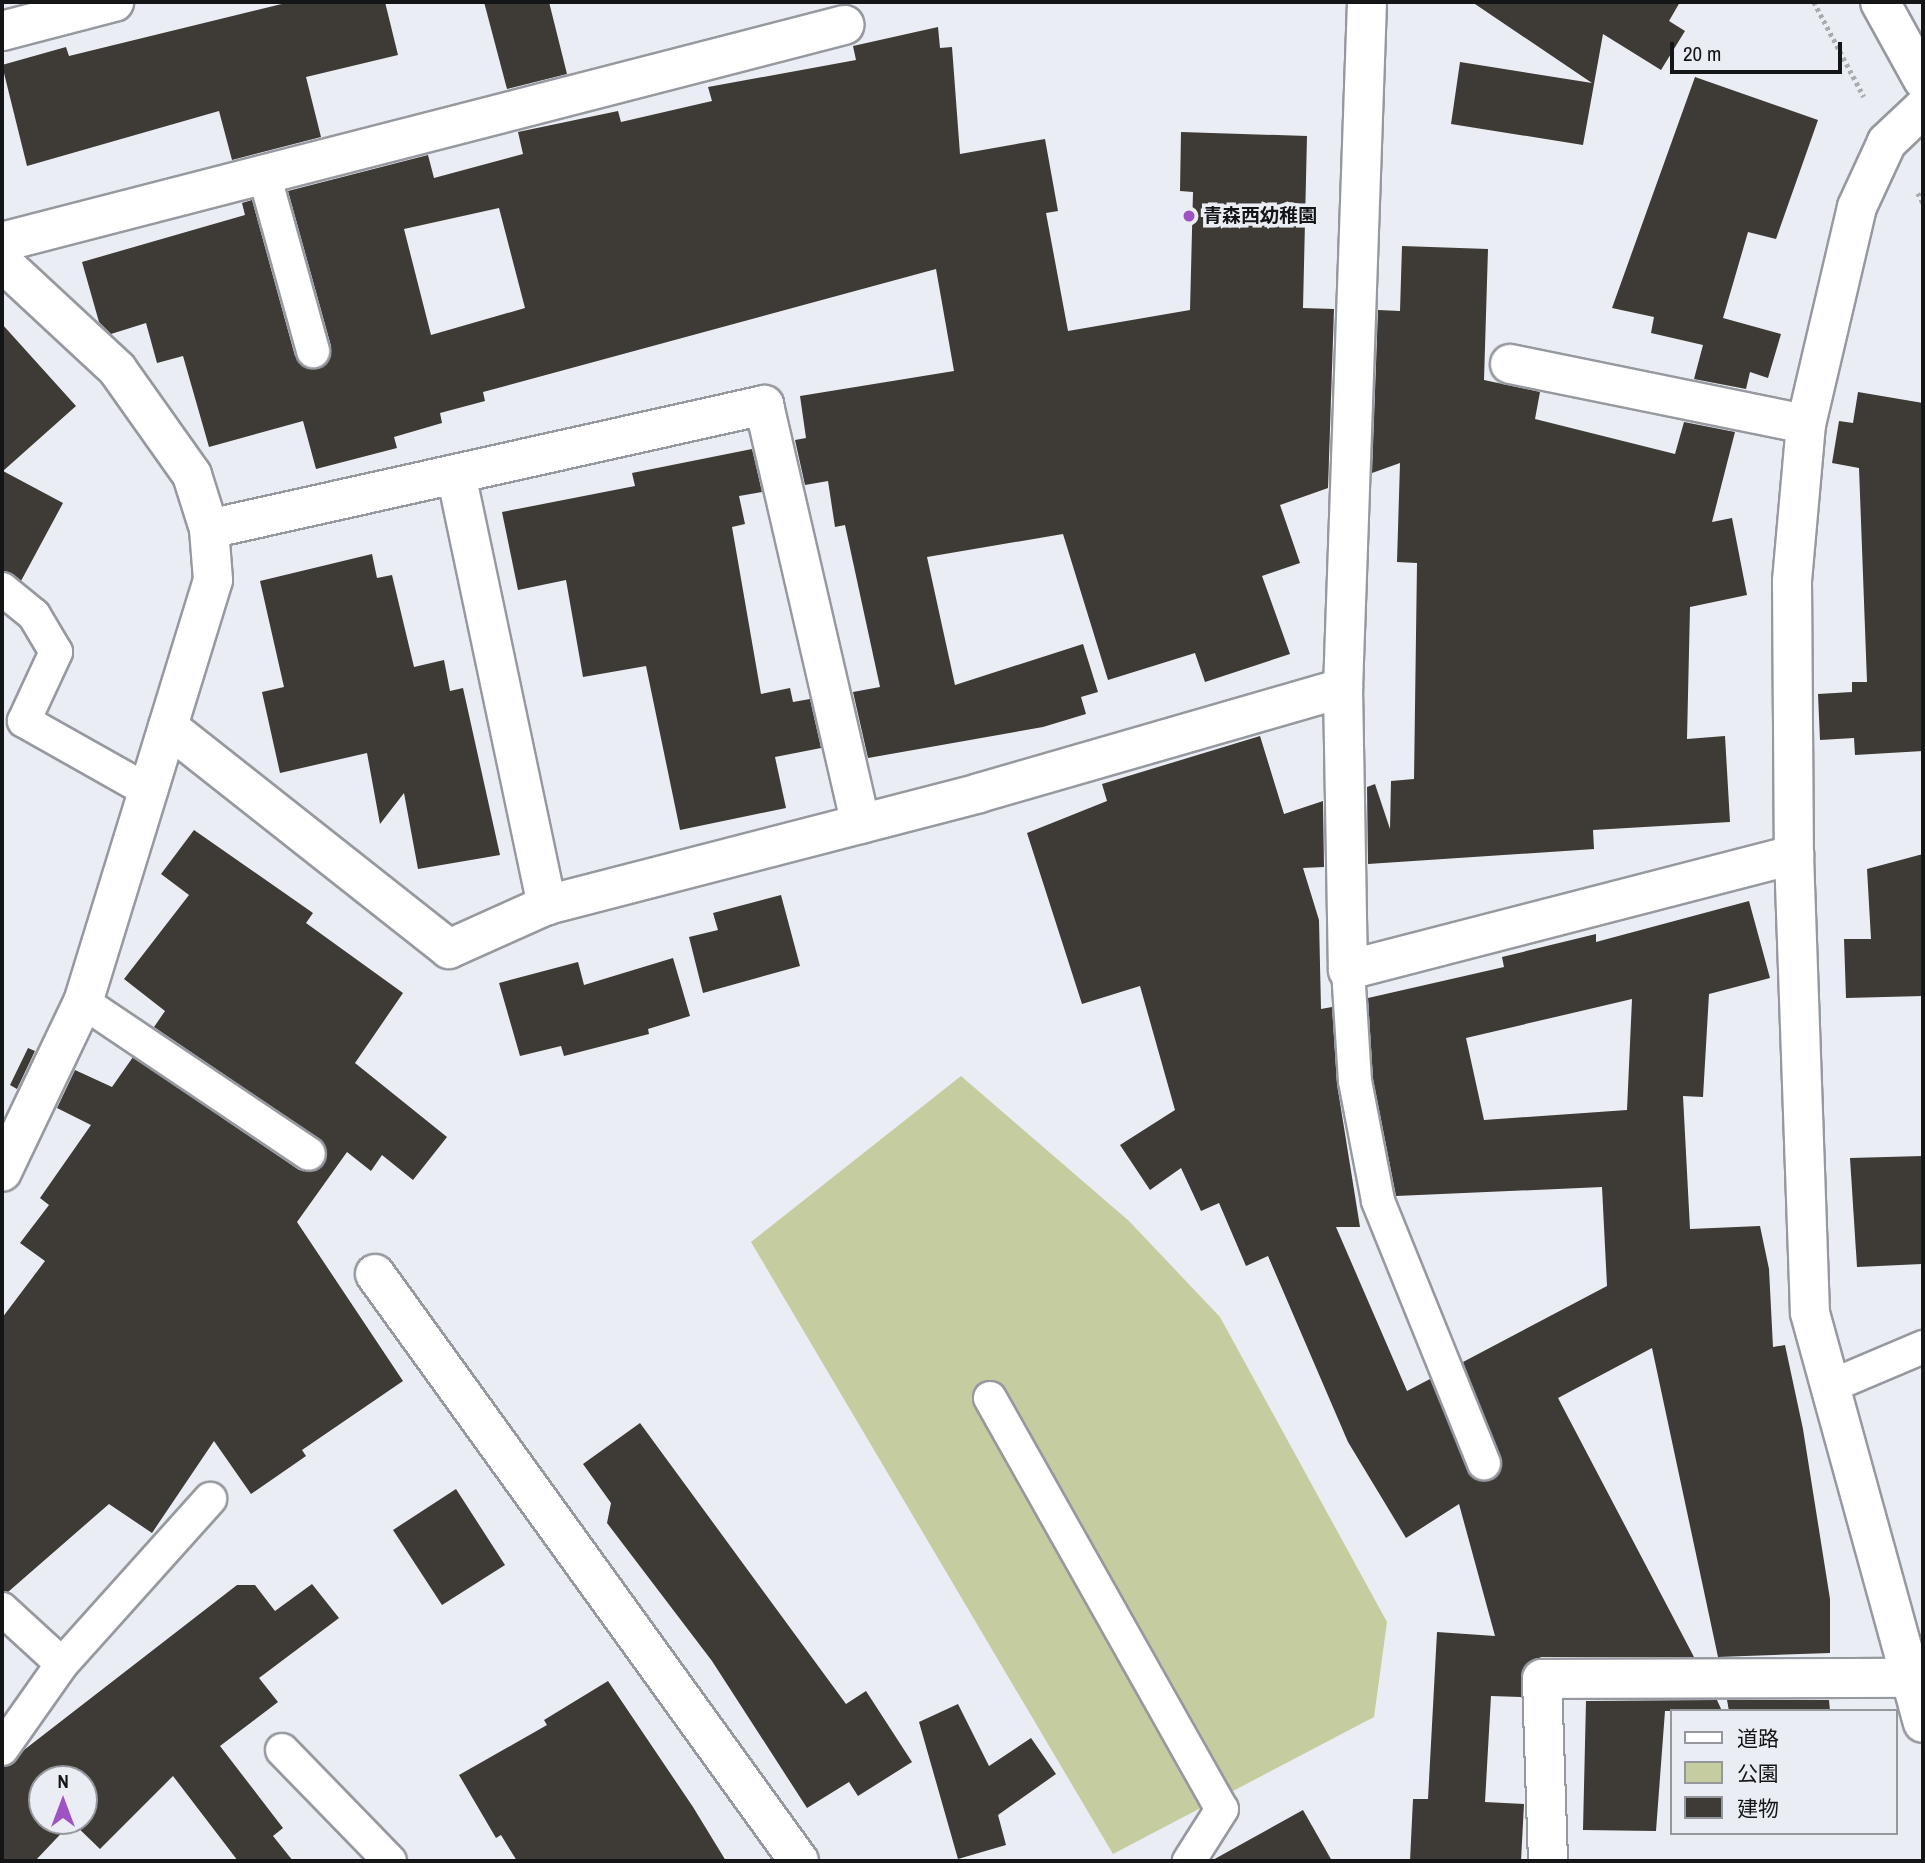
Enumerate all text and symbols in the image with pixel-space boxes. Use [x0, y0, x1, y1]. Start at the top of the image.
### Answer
scale bar [1673, 28, 1844, 72]
text: 20 m [1683, 39, 1721, 68]
place label: 青森西幼稚園 [1203, 205, 1317, 227]
marker: 青森西幼稚園 [1181, 208, 1197, 224]
legend [1670, 1709, 1897, 1835]
text: 道路 [1737, 1724, 1779, 1753]
text: 公園 [1737, 1759, 1779, 1788]
north arrow [28, 1765, 98, 1835]
text: N [57, 1768, 69, 1794]
text: 建物 [1737, 1794, 1779, 1823]

